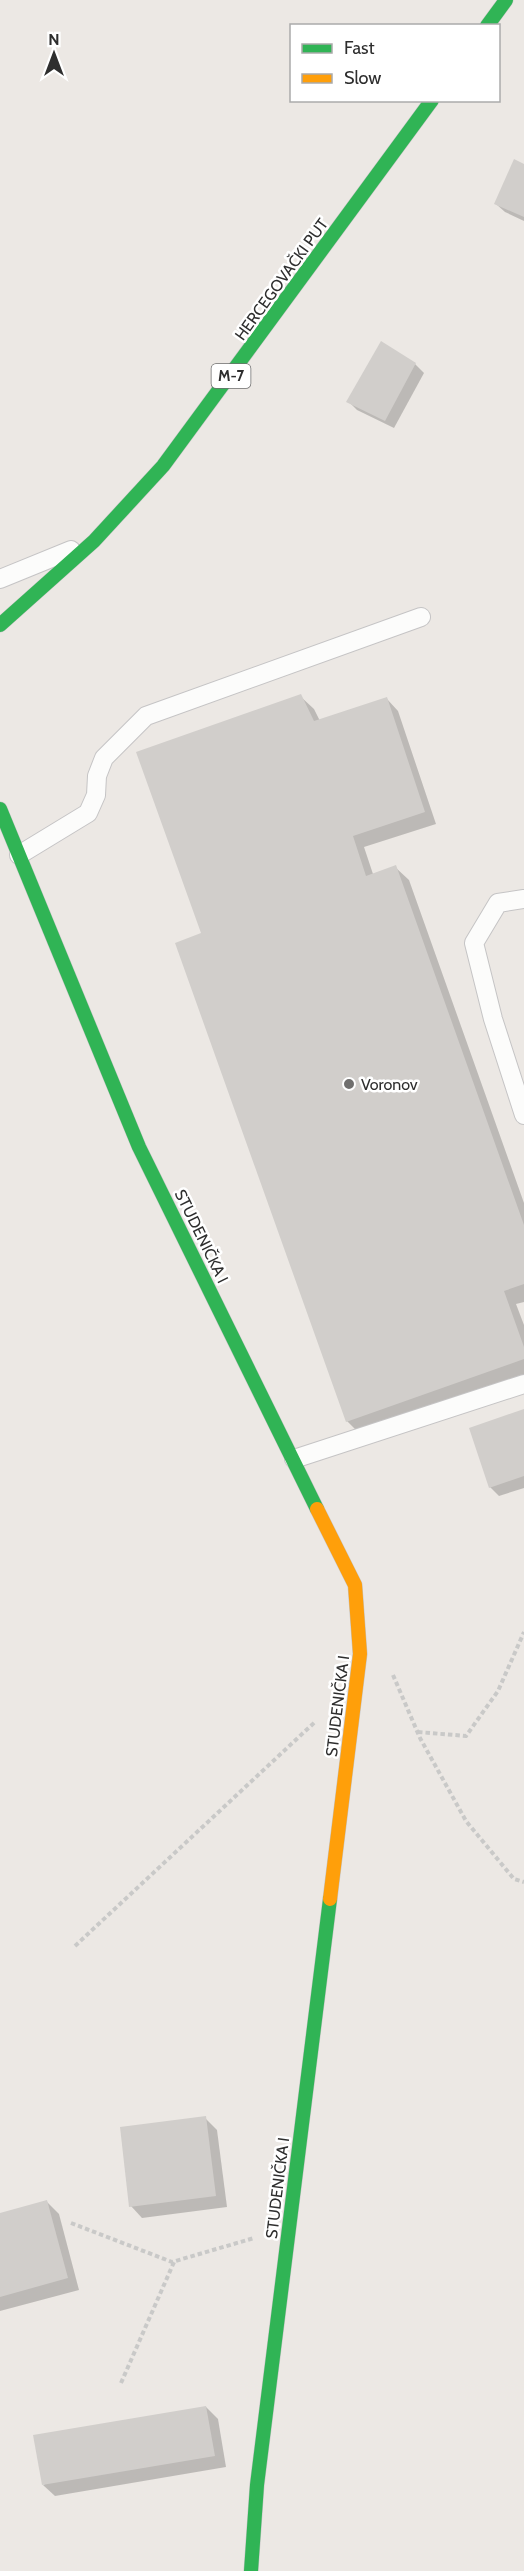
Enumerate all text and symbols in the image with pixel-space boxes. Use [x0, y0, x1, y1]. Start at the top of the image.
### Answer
north arrow [24, 24, 84, 84]
legend [290, 24, 500, 102]
text: N [48, 30, 60, 49]
text: Fast [344, 37, 375, 59]
text: Slow [344, 67, 381, 89]
street label: HERCEGOVAČKI PUT [231, 214, 332, 344]
road number: M-7 [212, 364, 250, 388]
place label: Voronov [361, 1075, 418, 1094]
marker: Voronov [342, 1077, 356, 1091]
street label: STUDENIČKA I [171, 1186, 232, 1286]
street label: STUDENIČKA I [322, 1654, 353, 1758]
street label: STUDENIČKA I [262, 2136, 293, 2240]

